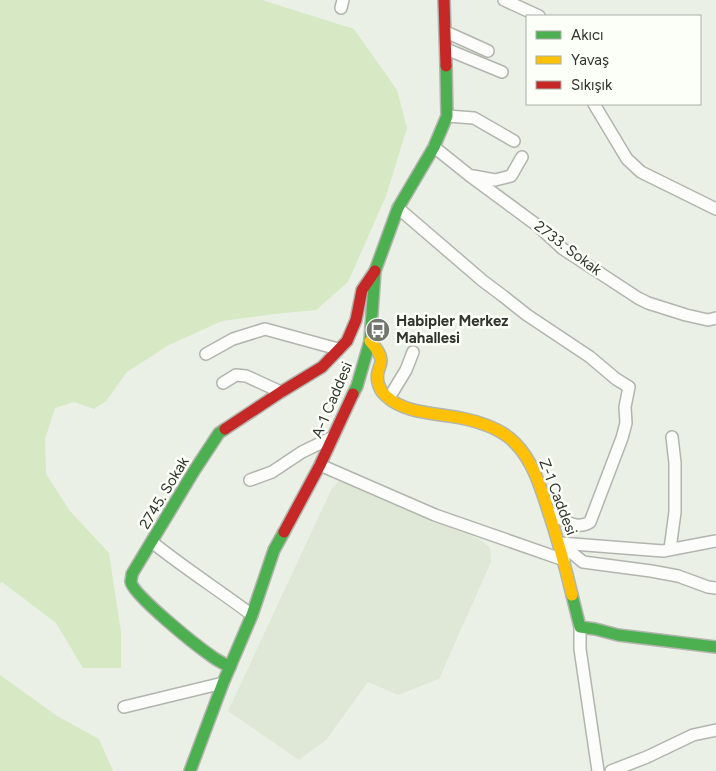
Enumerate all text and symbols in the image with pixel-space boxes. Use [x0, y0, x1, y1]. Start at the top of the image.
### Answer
legend [526, 15, 701, 105]
text: Akıcı [571, 26, 604, 44]
text: Yavaş [571, 51, 609, 69]
text: Sıkışık [571, 76, 613, 94]
street label: 2733. Sokak [531, 217, 606, 280]
place label: Habipler Merkez Mahallesi [396, 312, 508, 347]
bus stop icon: Habipler Merkez Mahallesi [365, 317, 391, 343]
street label: A-1 Caddesi [308, 359, 356, 441]
street label: 2745. Sokak [135, 453, 193, 532]
street label: Z-1 Caddesi [535, 456, 581, 538]

